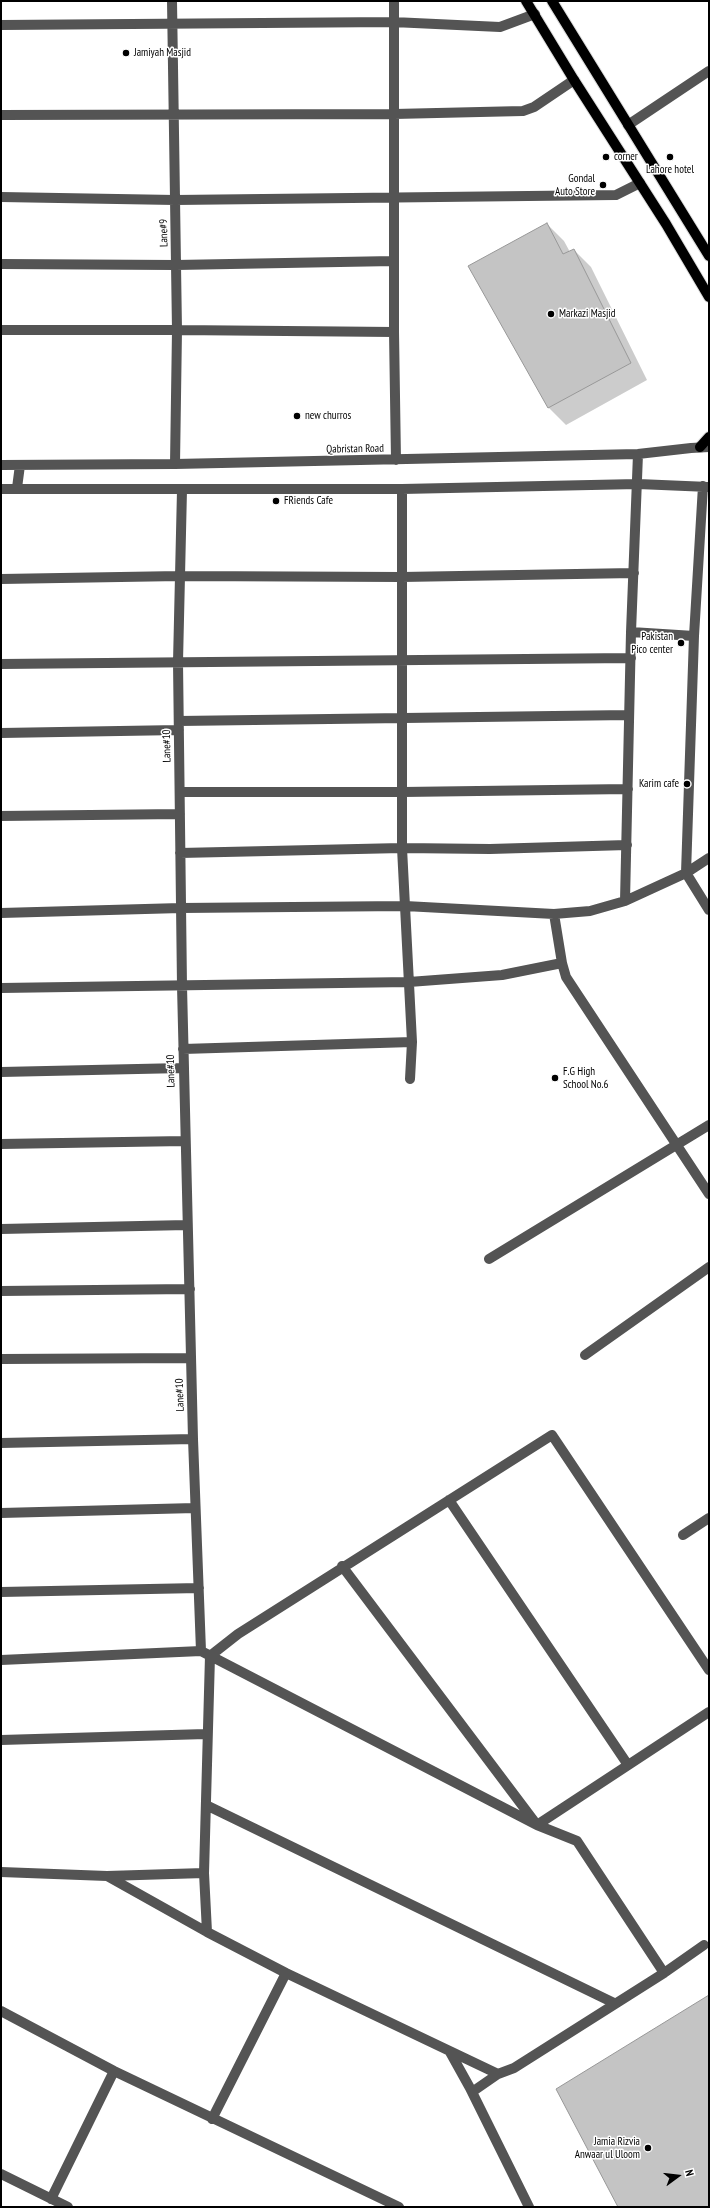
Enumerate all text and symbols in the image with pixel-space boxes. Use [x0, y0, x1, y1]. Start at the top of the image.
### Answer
place label: Jamiyah Masjid [134, 46, 191, 60]
marker: Jamiyah Masjid [121, 48, 131, 58]
place label: corner [614, 150, 638, 164]
marker: corner [601, 152, 611, 162]
marker: Lahore hotel [665, 152, 675, 162]
place label: Lahore hotel [646, 163, 694, 177]
place label: Gondal Auto Store [555, 172, 595, 198]
marker: Gondal Auto Store [598, 180, 608, 190]
street label: Lane#9 [157, 219, 171, 247]
place label: Markazi Masjid [559, 307, 615, 321]
marker: Markazi Masjid [546, 309, 556, 319]
place label: new churros [305, 409, 351, 423]
marker: new churros [292, 411, 302, 421]
street label: Qabristan Road [326, 442, 384, 456]
place label: FRiends Cafe [284, 494, 333, 508]
marker: FRiends Cafe [271, 496, 281, 506]
place label: Pakistan Pico center [631, 630, 673, 656]
marker: Pakistan Pico center [676, 638, 686, 648]
street label: Lane#10 [160, 729, 174, 763]
place label: Karim cafe [639, 777, 679, 791]
marker: Karim cafe [682, 779, 692, 789]
street label: Lane#10 [164, 1054, 178, 1088]
place label: F.G High School No.6 [563, 1065, 608, 1091]
marker: F.G High School No.6 [550, 1073, 560, 1083]
street label: Lane#10 [173, 1378, 187, 1412]
place label: Jamia Rizvia Anwaar ul Uloom [575, 2135, 640, 2161]
marker: Jamia Rizvia Anwaar ul Uloom [643, 2143, 653, 2153]
north arrow [658, 2156, 698, 2196]
text: N [682, 2168, 697, 2178]

